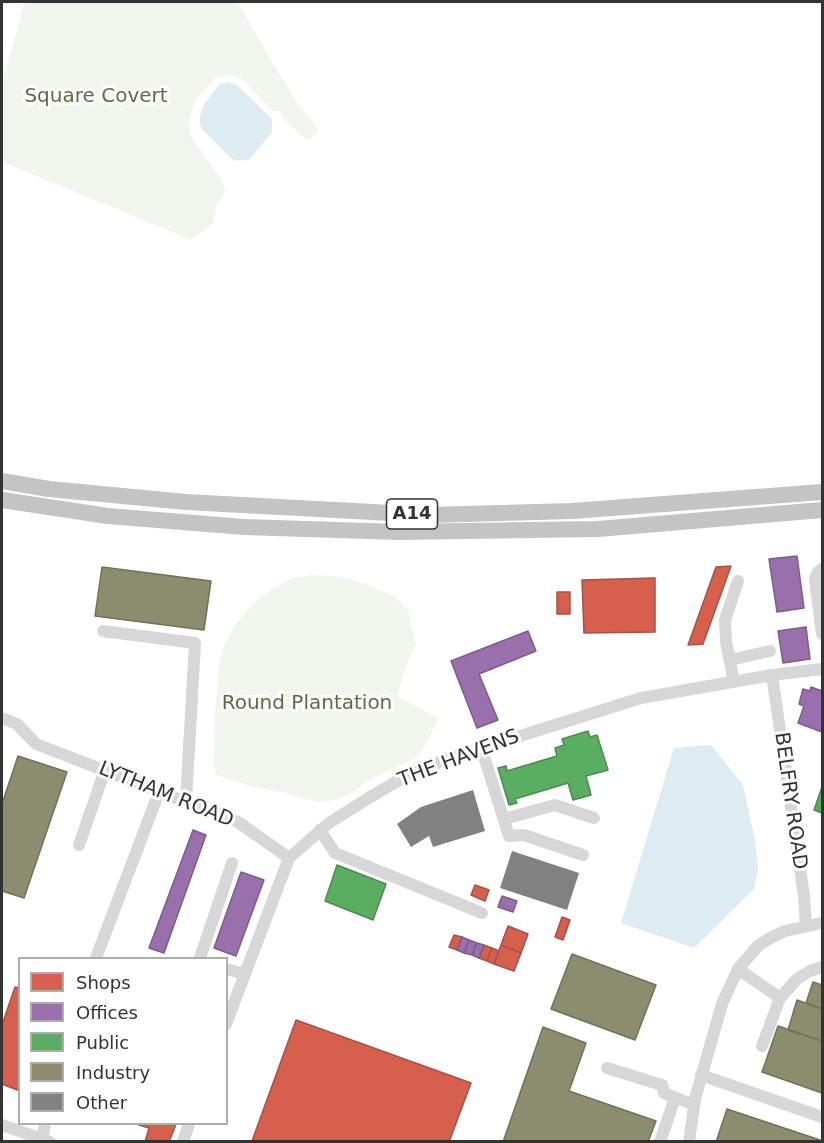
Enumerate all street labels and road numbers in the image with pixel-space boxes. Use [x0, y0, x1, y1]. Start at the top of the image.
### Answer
road number: A14 [386, 499, 438, 529]
street label: THE HAVENS [395, 725, 523, 793]
street label: BELFRY ROAD [768, 731, 812, 871]
street label: LYTHAM ROAD [95, 757, 237, 833]

